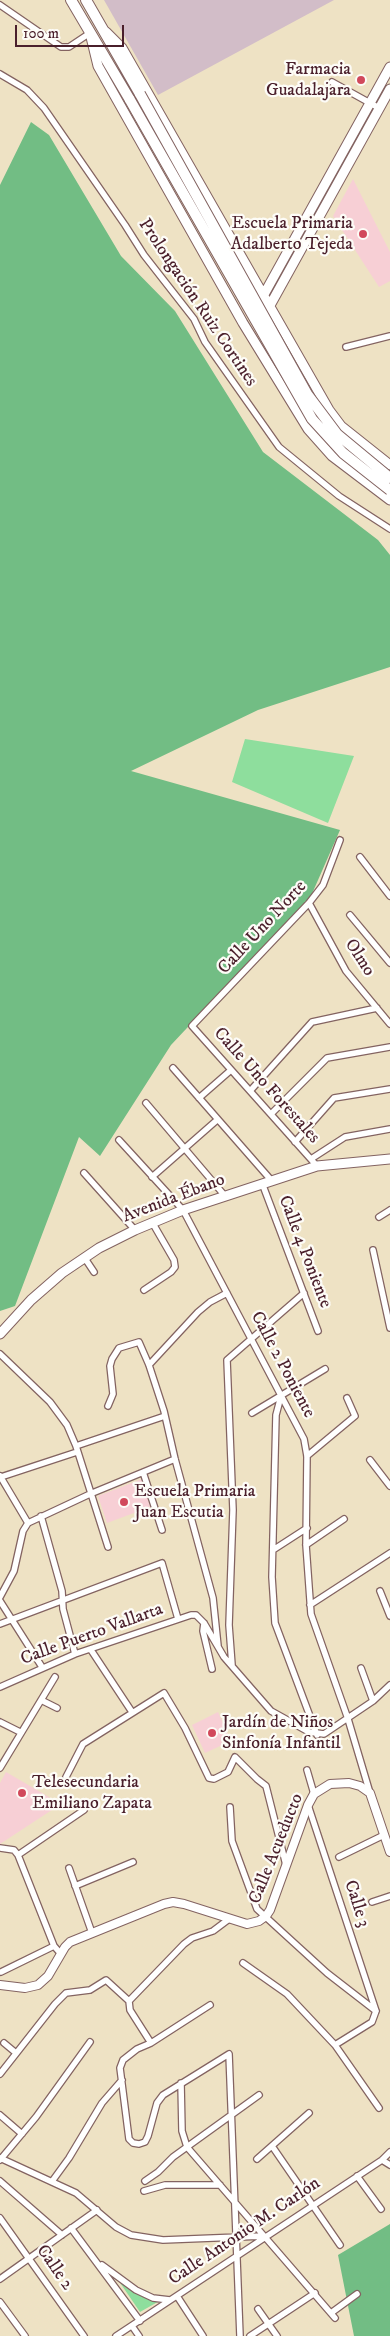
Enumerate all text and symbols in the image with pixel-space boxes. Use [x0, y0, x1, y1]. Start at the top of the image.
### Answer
scale bar [18, 15, 126, 47]
text: 100 m [23, 24, 59, 43]
place label: Farmacia Guadalajara [266, 59, 351, 102]
marker: Farmacia Guadalajara [355, 74, 367, 86]
place label: Escuela Primaria Adalberto Tejeda [231, 213, 353, 255]
street label: Prolongación Ruiz Cortines [133, 215, 261, 391]
marker: Escuela Primaria Adalberto Tejeda [357, 228, 369, 240]
street label: Calle Uno Norte [214, 877, 312, 979]
street label: Olmo [339, 935, 379, 981]
street label: Calle Uno Forestales [208, 1024, 324, 1148]
street label: Avenida Ébano [120, 1170, 228, 1228]
street label: Calle 4 Poniente [273, 1193, 335, 1311]
street label: Calle 2 Poniente [245, 1308, 319, 1422]
place label: Escuela Primaria Juan Escutia [134, 1481, 256, 1524]
marker: Escuela Primaria Juan Escutia [118, 1496, 130, 1508]
street label: Calle Puerto Vallarta [18, 1599, 166, 1671]
place label: Jardín de Niños Sinfonía Infantil [222, 1712, 341, 1755]
marker: Jardín de Niños Sinfonía Infantil [206, 1727, 218, 1739]
place label: Telesecundaria Emiliano Zapata [32, 1772, 152, 1815]
marker: Telesecundaria Emiliano Zapata [16, 1787, 28, 1799]
street label: Calle Acueducto [245, 1791, 309, 1907]
street label: Calle 3 [338, 1878, 374, 1930]
street label: Calle Antonio M. Carlón [165, 2173, 325, 2291]
street label: Calle 2 [31, 2241, 77, 2295]

